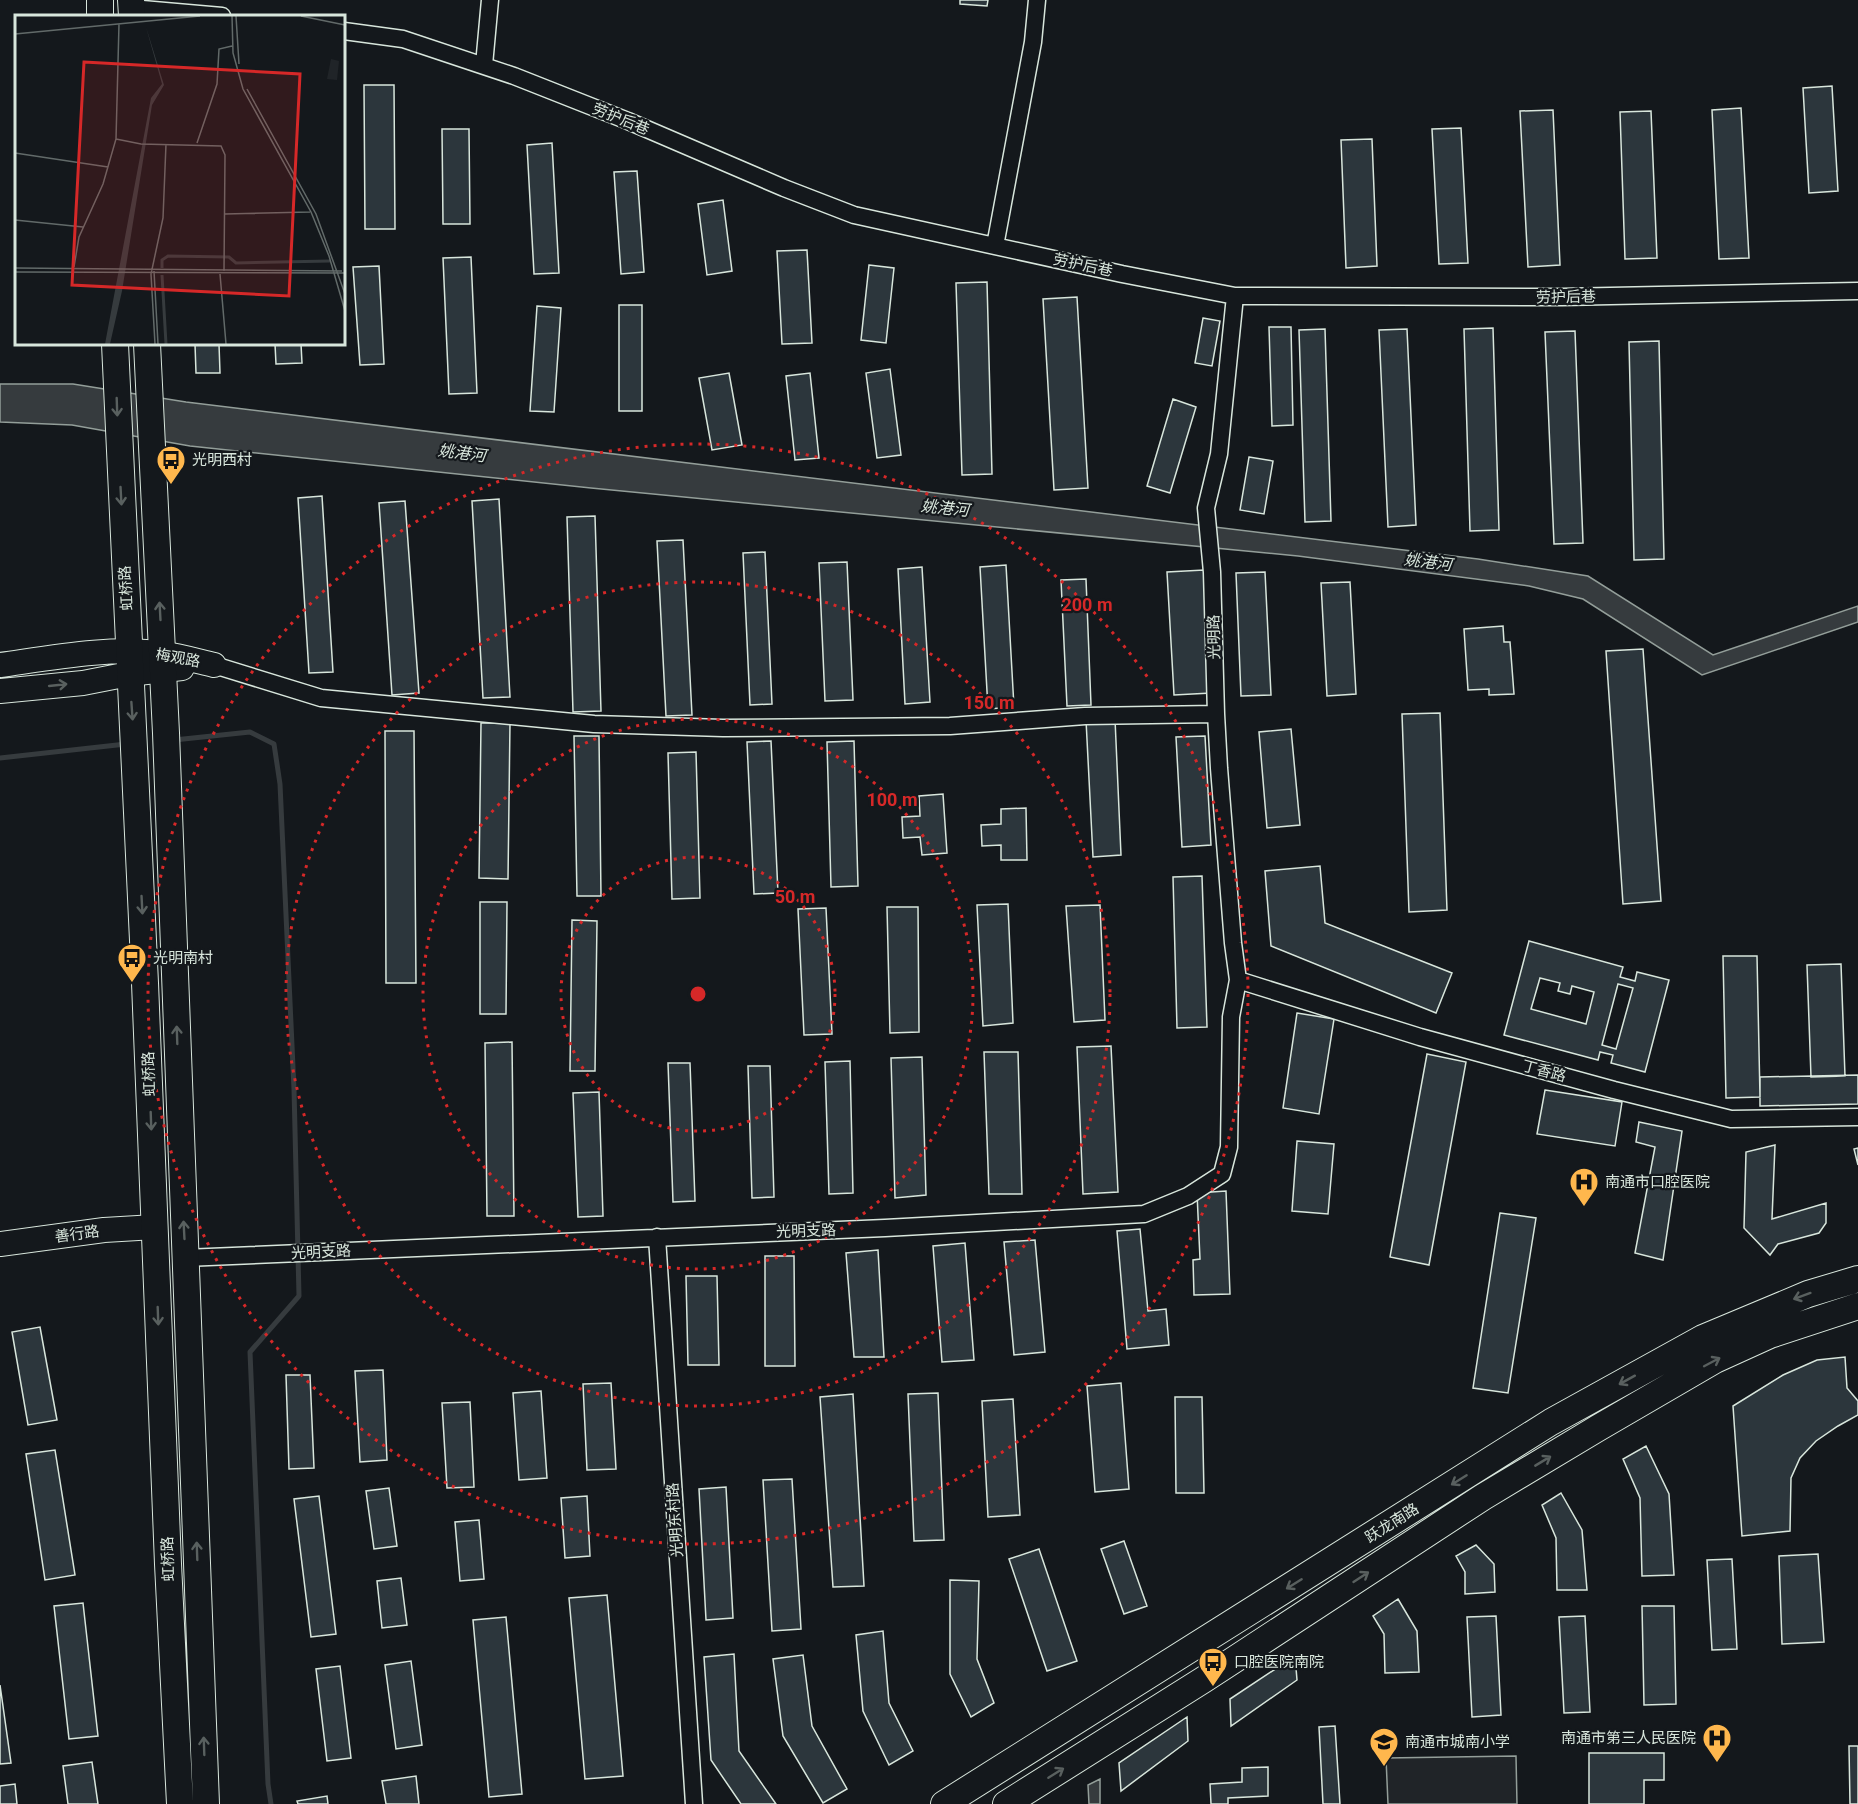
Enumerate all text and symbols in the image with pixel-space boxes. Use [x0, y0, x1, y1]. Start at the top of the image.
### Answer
inset map [15, 15, 345, 345]
street label: 劳护后巷 [590, 99, 652, 139]
street label: 劳护后巷 [1052, 250, 1114, 280]
street label: 劳护后巷 [1536, 287, 1596, 307]
one-way arrow [112, 397, 123, 417]
water label: 姚港河 [437, 441, 490, 466]
bus stop icon: 光明西村 [155, 444, 187, 486]
place label: 光明西村 [192, 451, 252, 469]
one-way arrow [116, 486, 127, 506]
water label: 姚港河 [920, 496, 973, 520]
water label: 姚港河 [1403, 550, 1456, 575]
street label: 虹桥路 [116, 565, 136, 611]
text: 200 m [1061, 594, 1113, 615]
one-way arrow [155, 602, 166, 622]
street label: 光明路 [1205, 614, 1223, 660]
street label: 梅观路 [154, 645, 202, 671]
one-way arrow [48, 679, 68, 690]
text: 150 m [963, 692, 1015, 713]
one-way arrow [127, 700, 138, 720]
text: 100 m [866, 789, 918, 810]
text: 50 m [775, 886, 815, 907]
one-way arrow [136, 895, 147, 915]
bus stop icon: 光明南村 [116, 942, 148, 984]
place label: 光明南村 [153, 949, 213, 967]
centre of rings [688, 984, 708, 1004]
one-way arrow [171, 1026, 183, 1046]
street label: 虹桥路 [139, 1051, 159, 1097]
street label: 丁香路 [1520, 1056, 1568, 1086]
one-way arrow [145, 1111, 156, 1131]
hospital icon: 南通市口腔医院 [1568, 1166, 1600, 1208]
place label: 南通市口腔医院 [1605, 1173, 1710, 1191]
one-way arrow [179, 1220, 190, 1240]
street label: 光明支路 [776, 1221, 836, 1241]
street label: 善行路 [53, 1222, 101, 1246]
street label: 光明支路 [291, 1241, 351, 1263]
one-way arrow [1793, 1292, 1812, 1303]
one-way arrow [153, 1306, 164, 1326]
one-way arrow [1702, 1356, 1720, 1367]
one-way arrow [1618, 1375, 1636, 1386]
one-way arrow [1534, 1454, 1551, 1466]
one-way arrow [1451, 1475, 1468, 1487]
street label: 光明东村路 [663, 1482, 687, 1558]
street label: 跃龙南路 [1362, 1499, 1422, 1547]
street label: 虹桥路 [158, 1536, 178, 1582]
one-way arrow [191, 1541, 202, 1561]
one-way arrow [1352, 1571, 1369, 1583]
one-way arrow [1286, 1578, 1303, 1590]
bus stop icon: 口腔医院南院 [1197, 1646, 1229, 1688]
place label: 口腔医院南院 [1234, 1653, 1324, 1671]
hospital icon: 南通市第三人民医院 [1701, 1722, 1733, 1764]
school or university icon: 南通市城南小学 [1368, 1726, 1400, 1768]
place label: 南通市第三人民医院 [1561, 1729, 1696, 1747]
place label: 南通市城南小学 [1405, 1733, 1510, 1751]
one-way arrow [199, 1736, 210, 1756]
one-way arrow [1047, 1766, 1064, 1778]

